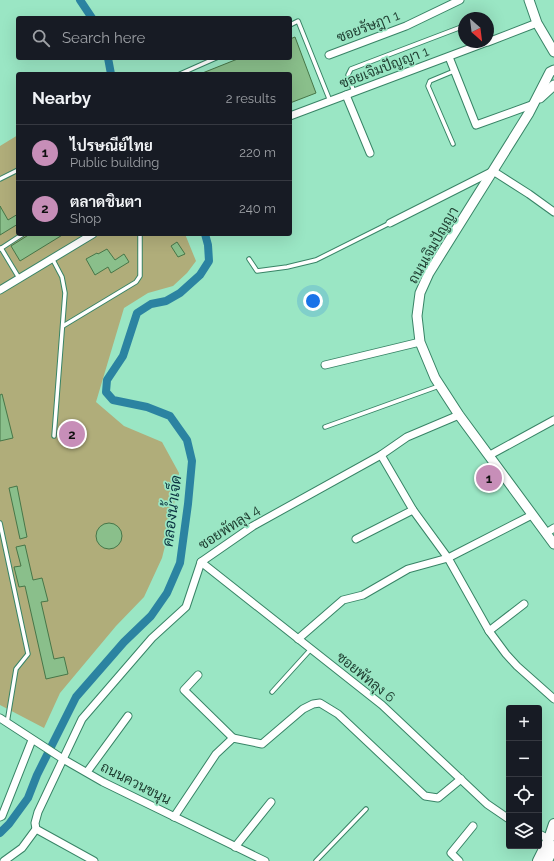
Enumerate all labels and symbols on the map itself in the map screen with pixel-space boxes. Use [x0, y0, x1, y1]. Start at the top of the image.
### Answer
street label: ซอยรัษฎา 1 [334, 7, 402, 46]
north arrow [458, 12, 494, 48]
street label: ซอยเจิมปัญญา 1 [337, 43, 431, 92]
street label: ถนนเจิมปัญญา [405, 204, 462, 287]
your location [303, 291, 323, 311]
pin: 2 [59, 419, 85, 449]
pin: 1 [476, 463, 502, 493]
water label: คลองน้ำเจ็ด [155, 474, 185, 548]
street label: ซอยพัทลุง 4 [195, 501, 264, 554]
street label: ซอยพัทลุง 6 [332, 649, 398, 707]
street label: ถนนควนขนุน [97, 758, 174, 809]

